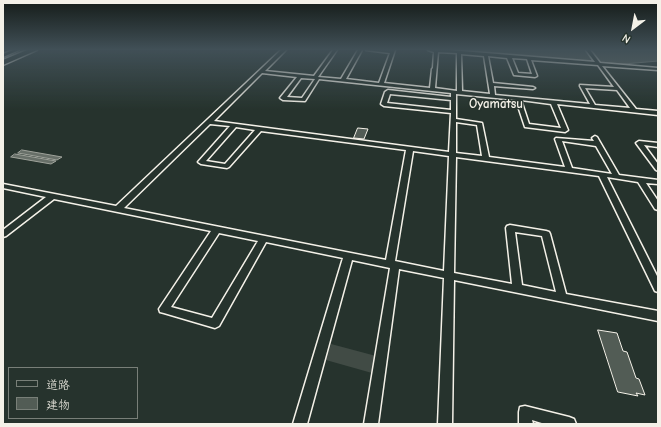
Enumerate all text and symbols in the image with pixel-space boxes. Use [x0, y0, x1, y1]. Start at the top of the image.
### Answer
north arrow [613, 8, 653, 48]
text: N [620, 31, 633, 46]
district label: Oyamatsu [469, 96, 523, 112]
legend [8, 367, 138, 419]
text: 道路 [46, 378, 70, 392]
text: 建物 [46, 398, 70, 412]

